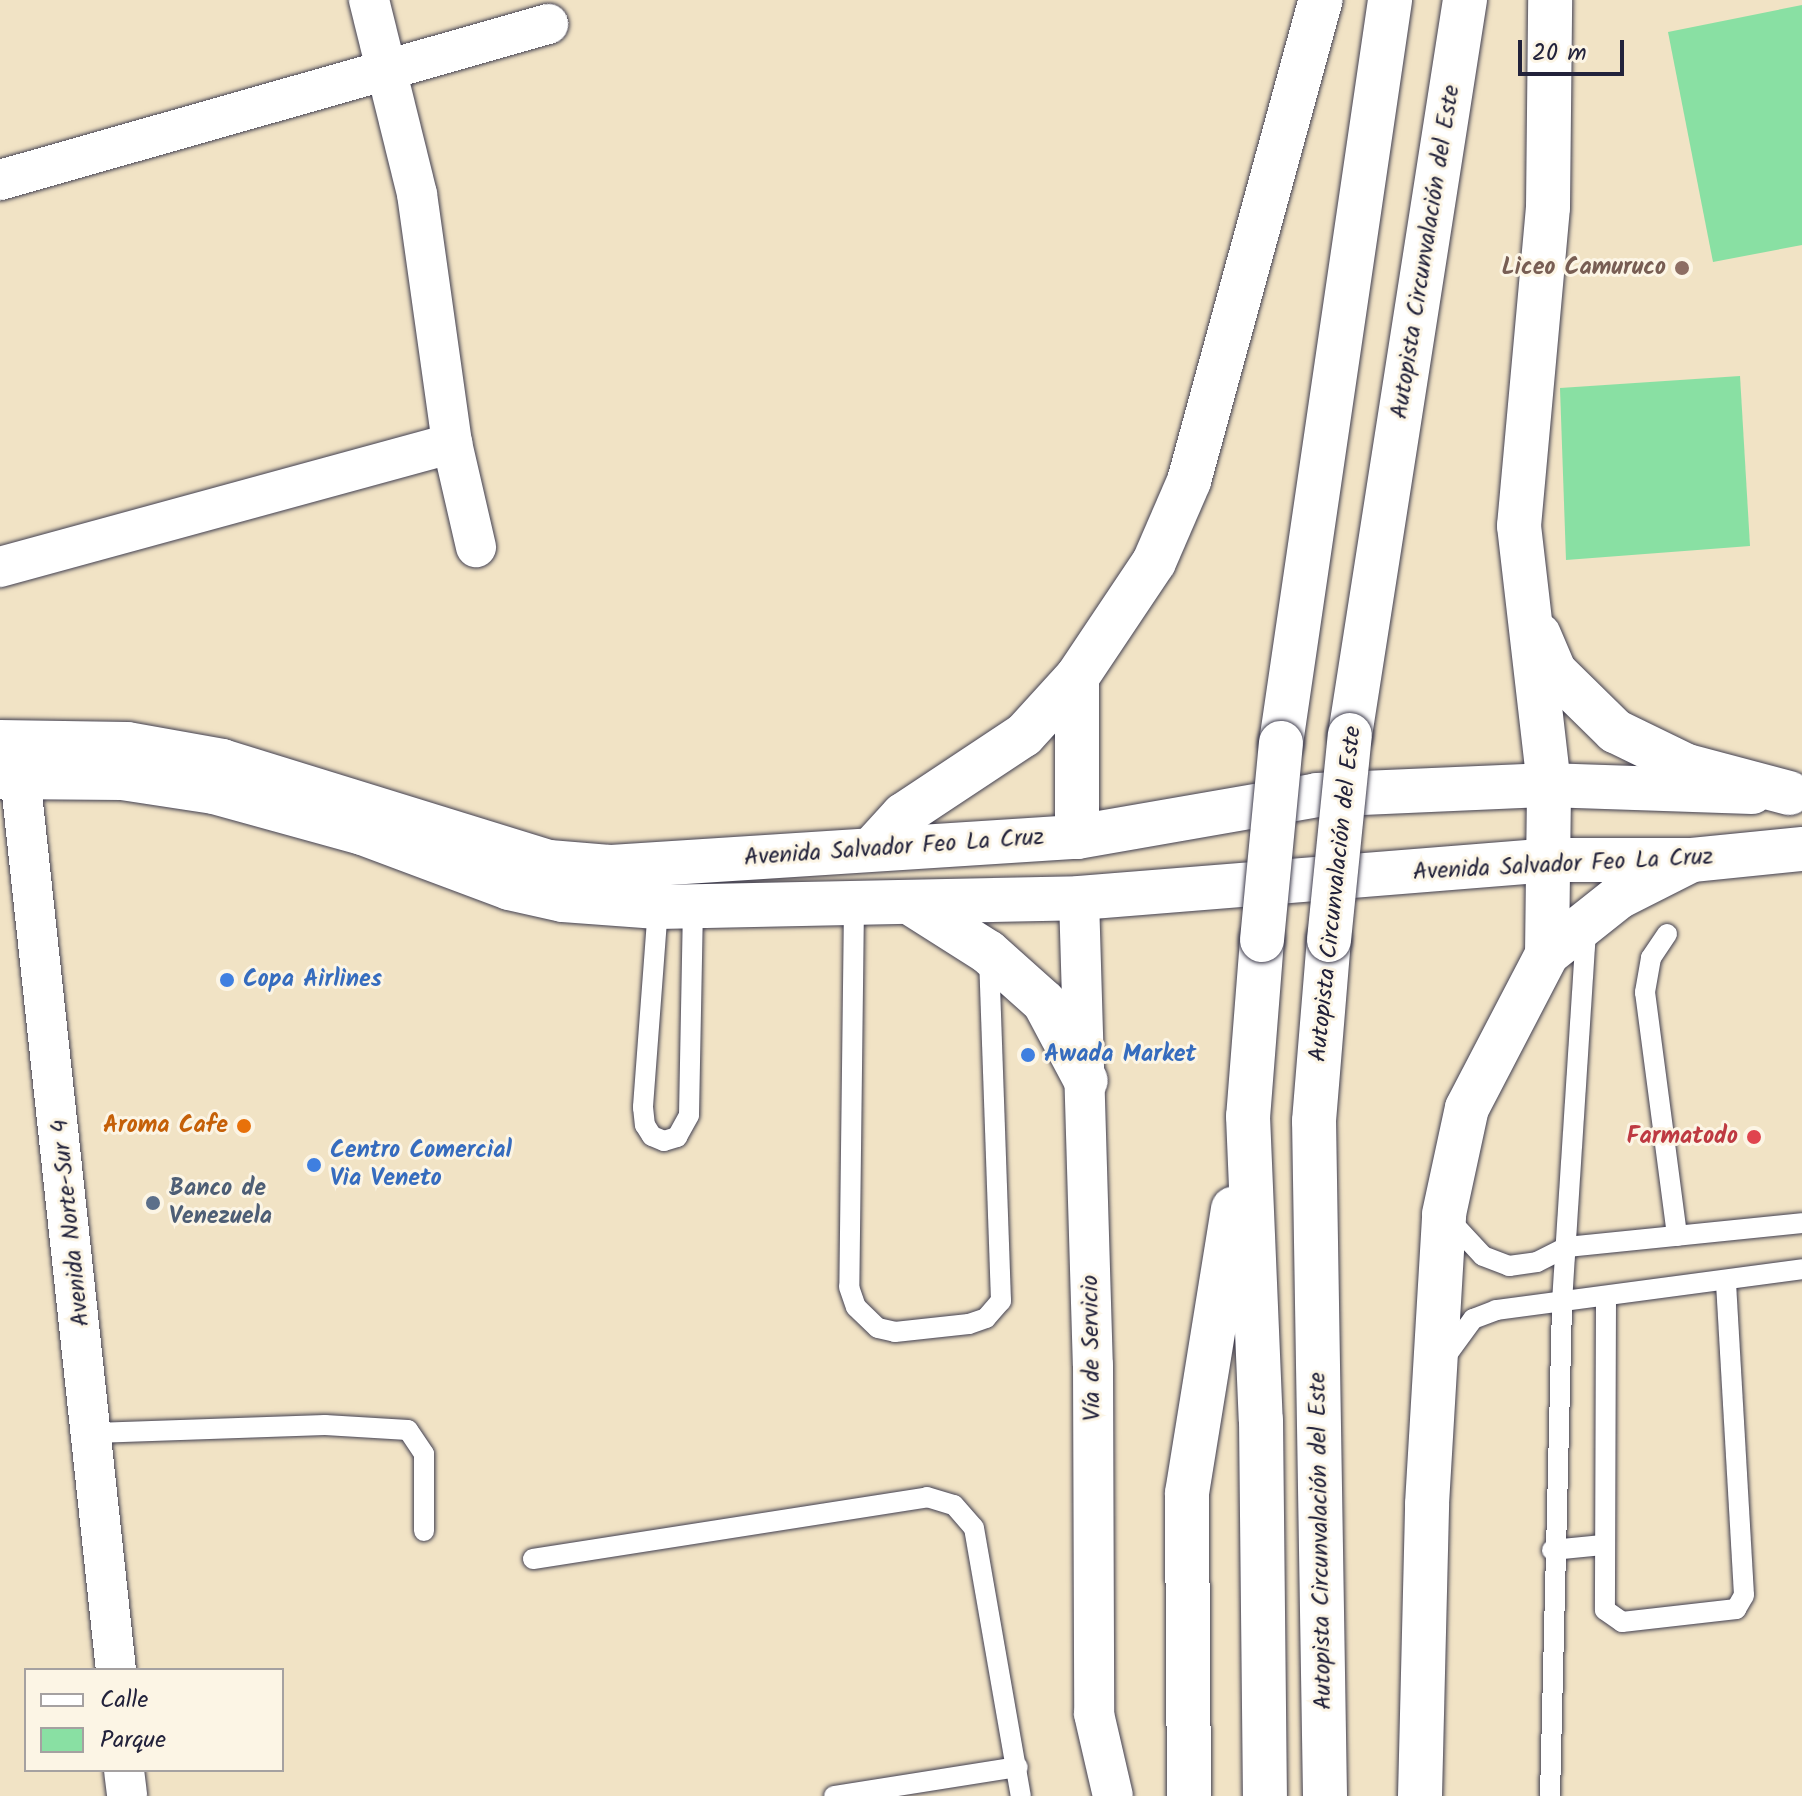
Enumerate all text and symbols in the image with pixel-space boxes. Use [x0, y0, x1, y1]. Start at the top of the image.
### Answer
scale bar [1522, 24, 1628, 74]
text: 20 m [1532, 34, 1587, 73]
street label: Autopista Circunvalación del Este [1385, 83, 1467, 421]
place label: Liceo Camuruco [1502, 254, 1666, 282]
marker: Liceo Camuruco [1673, 259, 1691, 277]
street label: Autopista Circunvalación del Este [1304, 725, 1368, 1063]
street label: Avenida Salvador Feo La Cruz [743, 823, 1045, 873]
street label: Avenida Salvador Feo La Cruz [1412, 843, 1714, 887]
place label: Copa Airlines [243, 966, 382, 994]
marker: Copa Airlines [218, 971, 236, 989]
place label: Awada Market [1044, 1041, 1196, 1069]
marker: Awada Market [1019, 1046, 1037, 1064]
place label: Aroma Cafe [103, 1112, 228, 1140]
marker: Aroma Cafe [235, 1117, 253, 1135]
street label: Avenida Norte-Sur 4 [46, 1118, 96, 1328]
place label: Farmatodo [1627, 1123, 1738, 1151]
marker: Farmatodo [1745, 1128, 1763, 1146]
place label: Centro Comercial Via Veneto [330, 1137, 512, 1193]
marker: Centro Comercial Via Veneto [305, 1156, 323, 1174]
place label: Banco de Venezuela [169, 1175, 272, 1231]
marker: Banco de Venezuela [144, 1194, 162, 1212]
street label: Vía de Servicio [1076, 1275, 1108, 1421]
street label: Autopista Circunvalación del Este [1304, 1372, 1338, 1710]
legend [24, 1668, 284, 1772]
text: Calle [100, 1681, 148, 1720]
text: Parque [100, 1721, 166, 1760]

